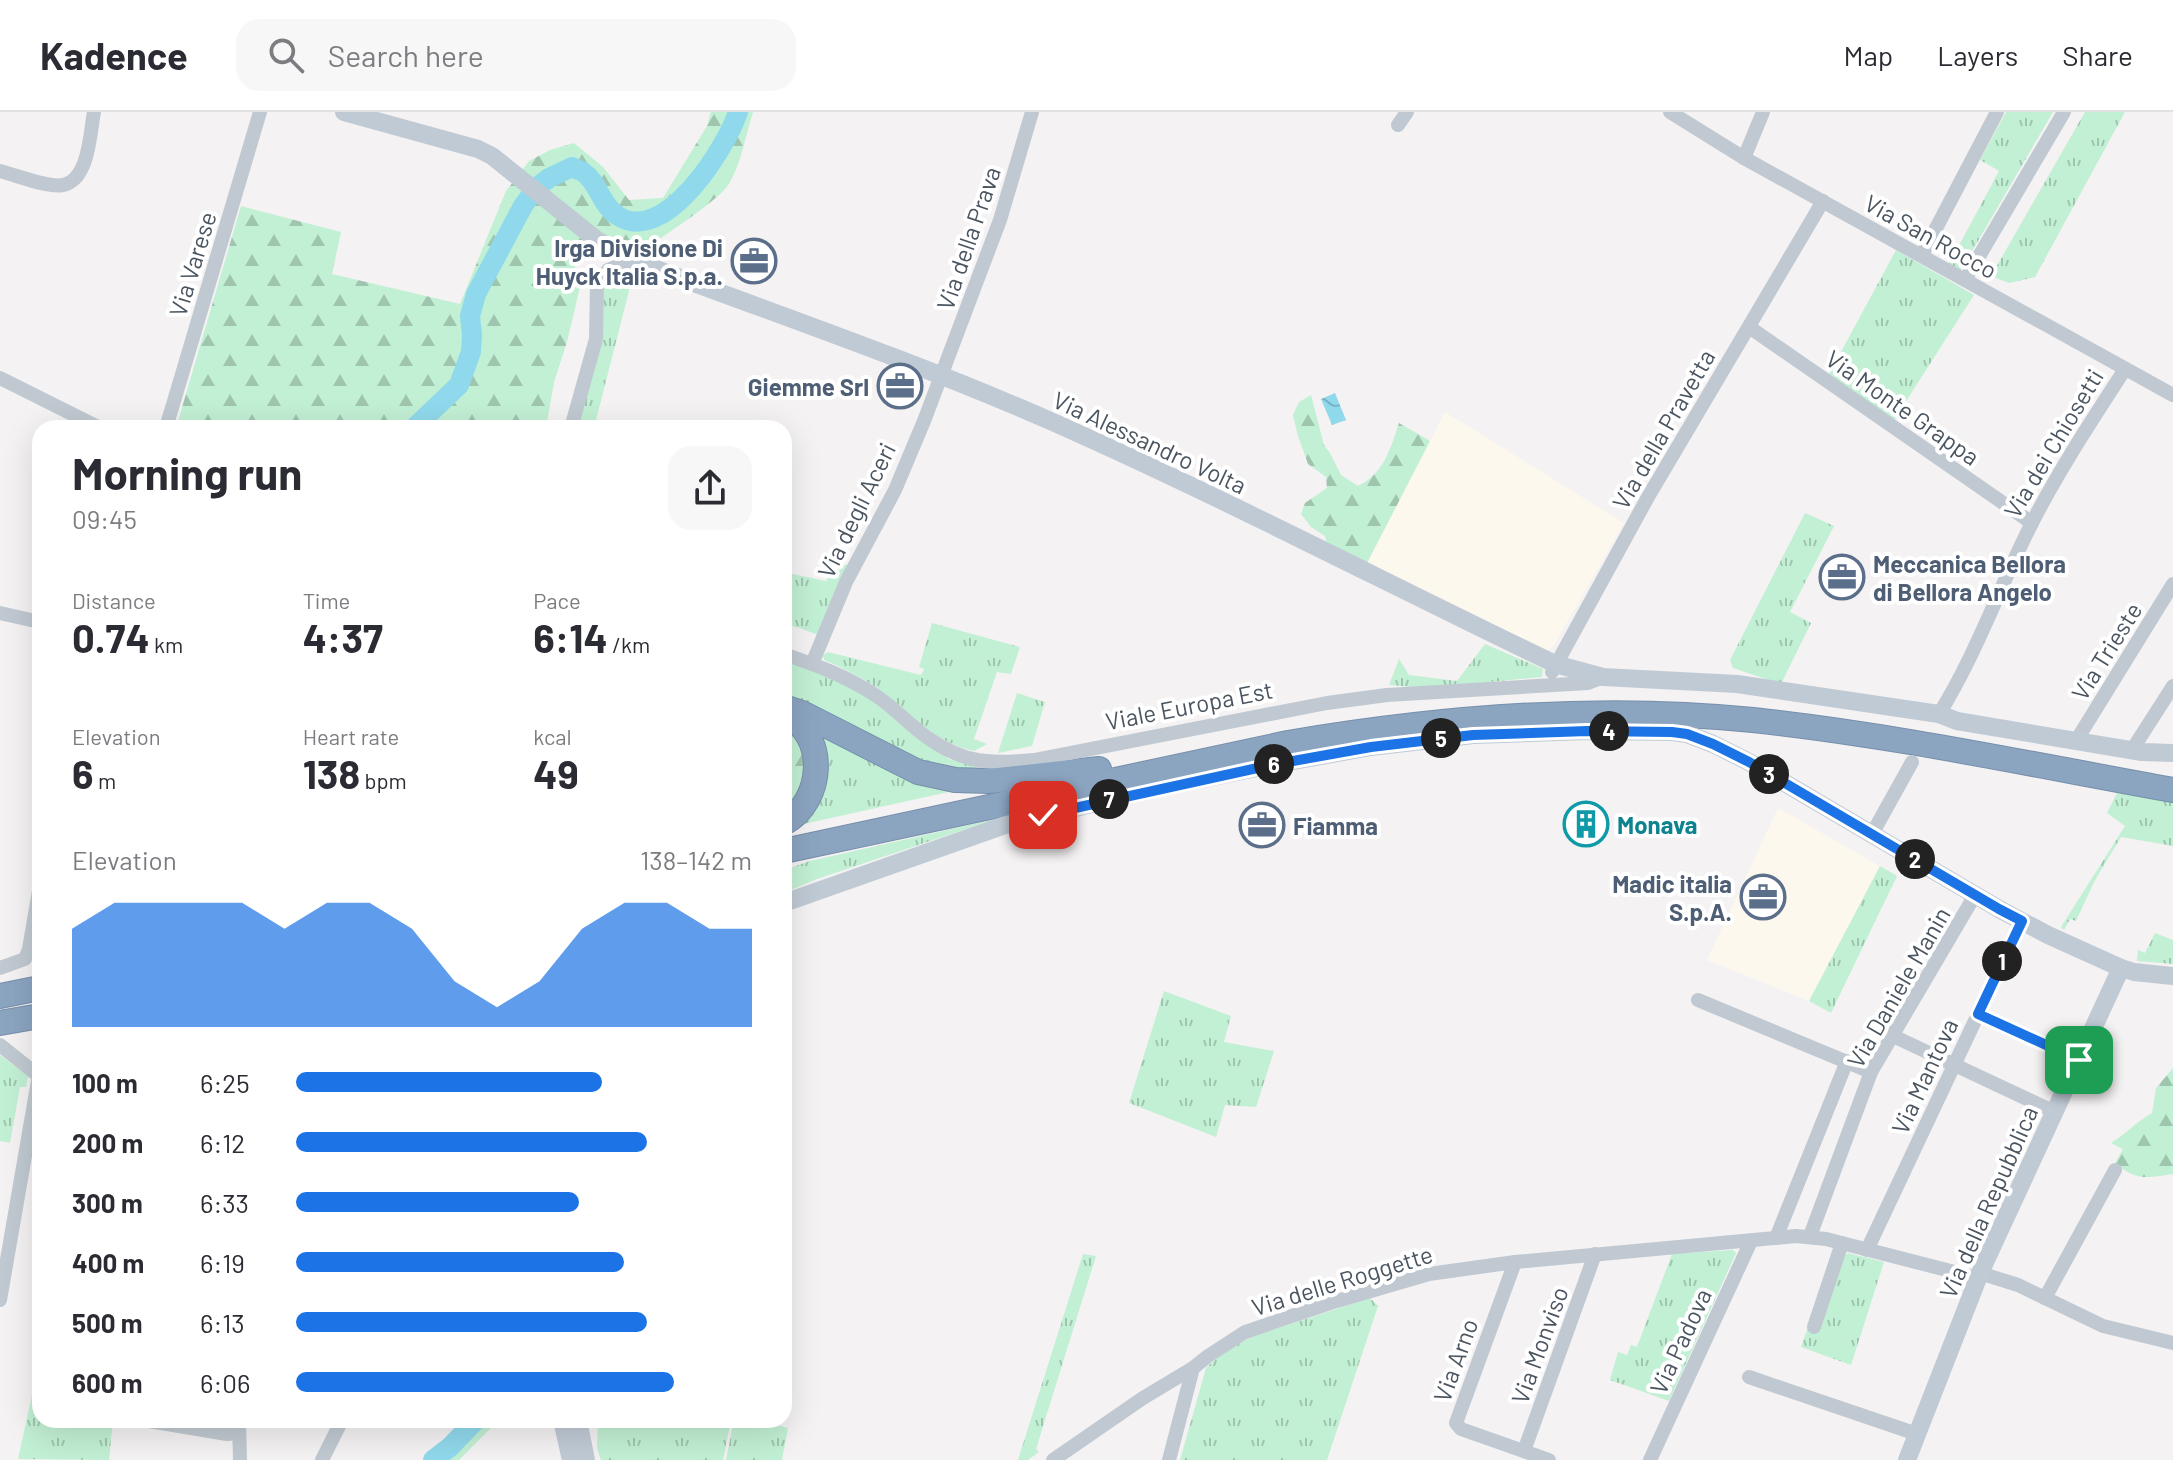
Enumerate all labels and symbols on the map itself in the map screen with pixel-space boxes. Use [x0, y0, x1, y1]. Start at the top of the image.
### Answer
street label: Via della Prava [930, 162, 1006, 314]
street label: Via San Rocco [1860, 188, 2002, 284]
street label: Via Varese [162, 208, 222, 320]
place label: Irga Divisione Di Huyck Italia S.p.a. [536, 233, 723, 290]
office icon: Irga Divisione Di Huyck Italia S.p.a. [730, 237, 778, 285]
street label: Via Monte Grappa [1821, 343, 1985, 471]
street label: Via della Pravetta [1606, 344, 1720, 514]
office icon: Giemme Srl [876, 362, 924, 410]
street label: Via dei Chiosetti [1997, 363, 2109, 523]
place label: Giemme Srl [748, 372, 869, 401]
street label: Via Alessandro Volta [1049, 385, 1251, 499]
street label: Via degli Aceri [811, 438, 901, 582]
place label: Meccanica Bellora di Bellora Angelo [1873, 549, 2066, 606]
office icon: Meccanica Bellora di Bellora Angelo [1818, 553, 1866, 601]
street label: Via Trieste [2065, 597, 2147, 705]
street label: Viale Europa Est [1103, 675, 1275, 735]
pin: 4 [1589, 711, 1629, 751]
pin: 5 [1421, 718, 1461, 758]
pin: 6 [1254, 744, 1294, 784]
pin: 3 [1749, 754, 1789, 794]
pin: 7 [1089, 779, 1129, 819]
pin [1009, 781, 1077, 849]
building icon: Monava [1562, 800, 1610, 848]
office icon: Fiamma [1238, 801, 1286, 849]
place label: Monava [1617, 810, 1698, 839]
place label: Fiamma [1293, 811, 1378, 840]
pin: 2 [1895, 839, 1935, 879]
place label: Madic italia S.p.A. [1612, 869, 1732, 926]
office icon: Madic italia S.p.A. [1739, 873, 1787, 921]
street label: Via Daniele Manin [1840, 902, 1956, 1072]
pin: 1 [1982, 941, 2022, 981]
street label: Via Mantova [1885, 1014, 1963, 1138]
pin [2045, 1026, 2113, 1094]
street label: Via della Repubblica [1933, 1101, 2043, 1303]
street label: Via delle Roggette [1248, 1239, 1436, 1321]
street label: Via Monviso [1504, 1283, 1574, 1407]
street label: Via Padova [1643, 1284, 1717, 1398]
street label: Via Arno [1427, 1314, 1483, 1406]

